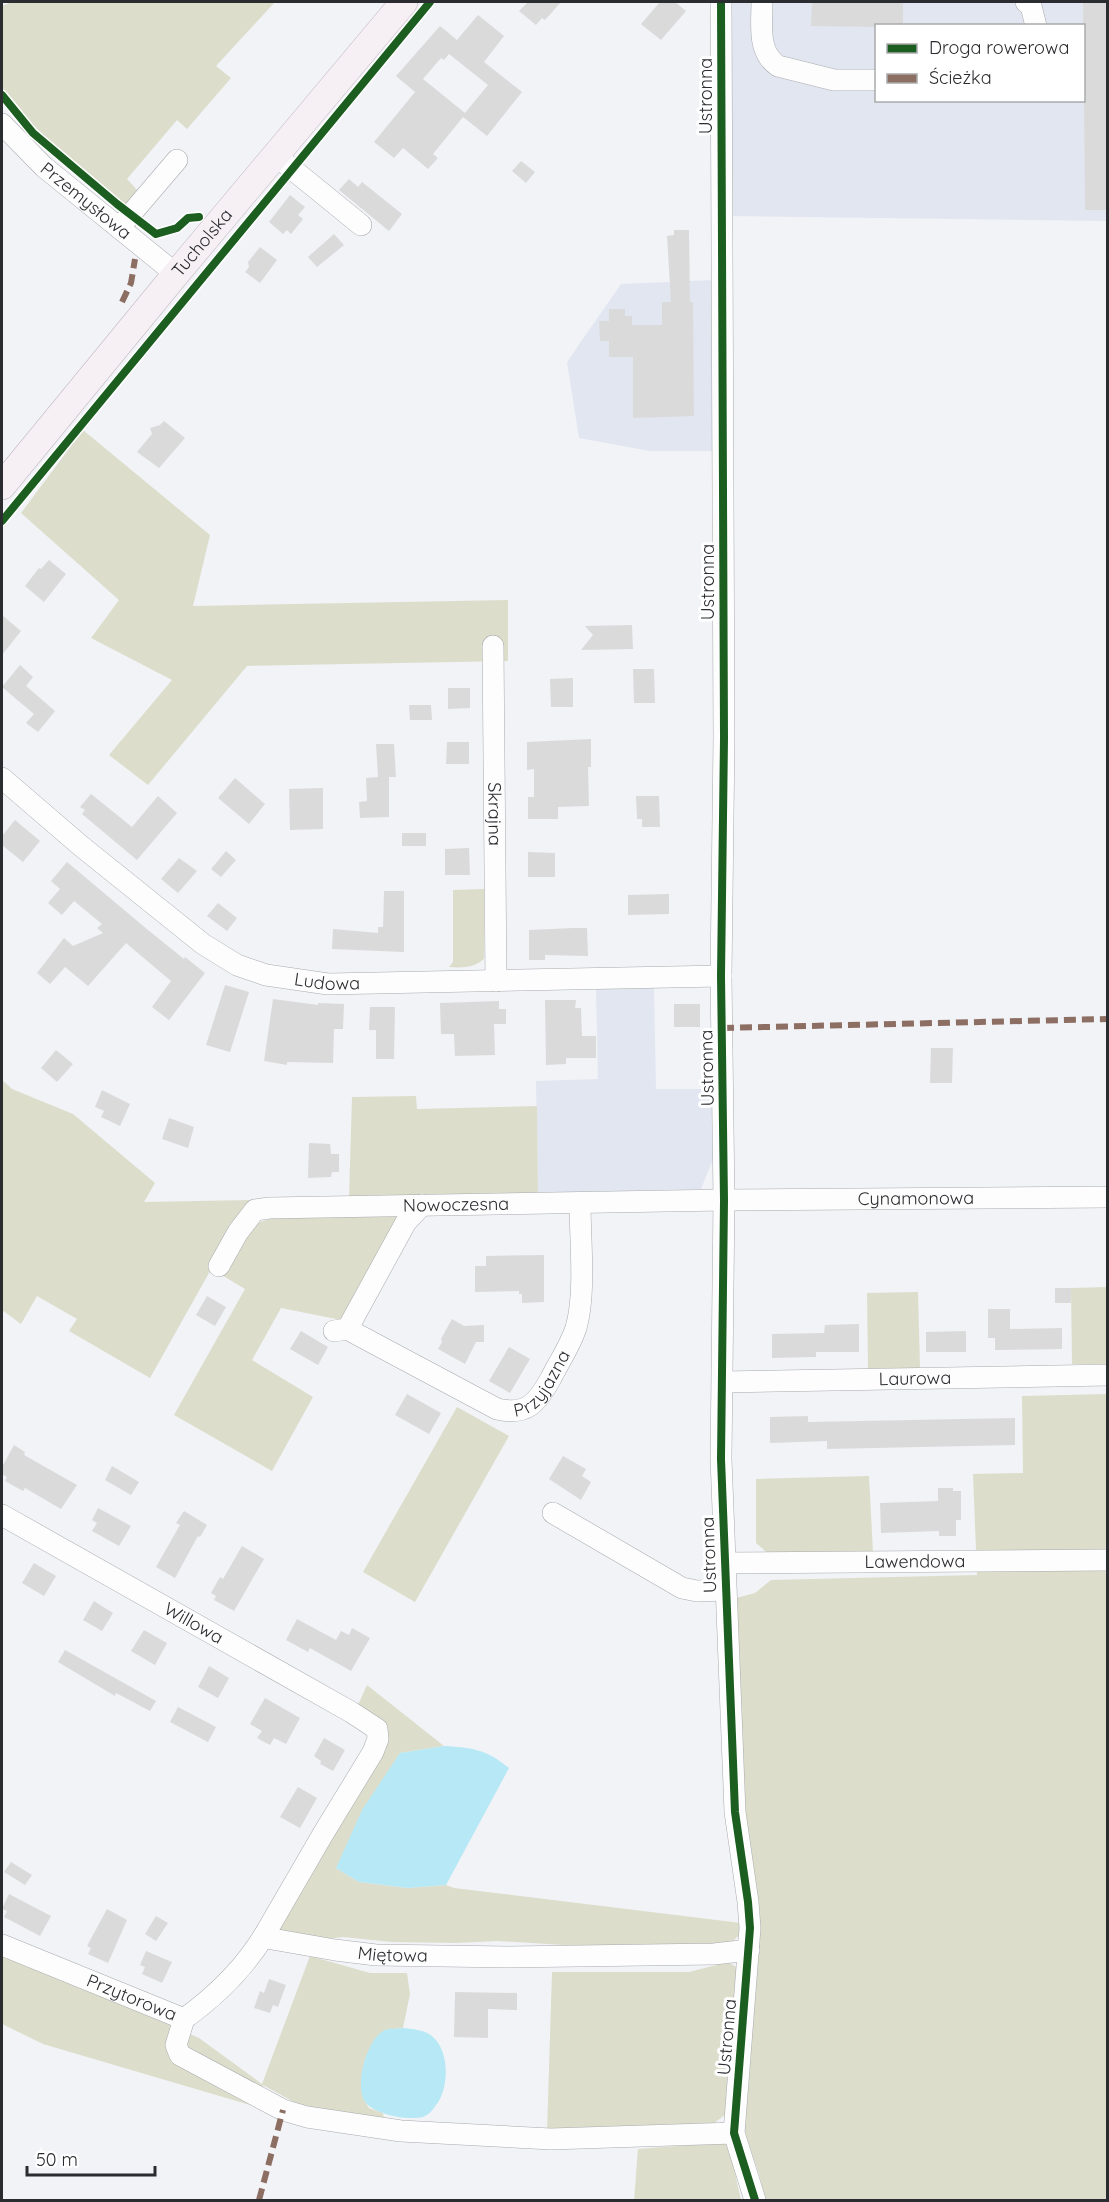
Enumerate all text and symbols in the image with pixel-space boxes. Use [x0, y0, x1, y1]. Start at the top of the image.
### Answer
legend [875, 24, 1085, 102]
text: Droga rowerowa [929, 36, 1069, 59]
street label: Ustronna [694, 58, 717, 134]
text: Ścieżka [929, 66, 992, 89]
street label: Przemysłowa [36, 157, 136, 244]
street label: Tucholska [166, 203, 237, 281]
street label: Ustronna [696, 544, 719, 620]
street label: Skrajna [483, 782, 507, 846]
street label: Ludowa [293, 967, 360, 995]
street label: Ustronna [694, 1030, 719, 1106]
street label: Cynamonowa [858, 1186, 974, 1210]
street label: Nowoczesna [403, 1192, 509, 1217]
street label: Przyjazna [511, 1346, 575, 1422]
street label: Laurowa [878, 1366, 951, 1390]
street label: Ustronna [696, 1516, 721, 1594]
street label: Lawendowa [864, 1549, 966, 1573]
street label: Willowa [160, 1597, 228, 1649]
street label: Miętowa [356, 1941, 428, 1967]
street label: Przytorowa [83, 1969, 180, 2026]
street label: Ustronna [712, 1998, 741, 2076]
scale bar [27, 2139, 154, 2177]
text: 50 m [36, 2148, 78, 2171]

